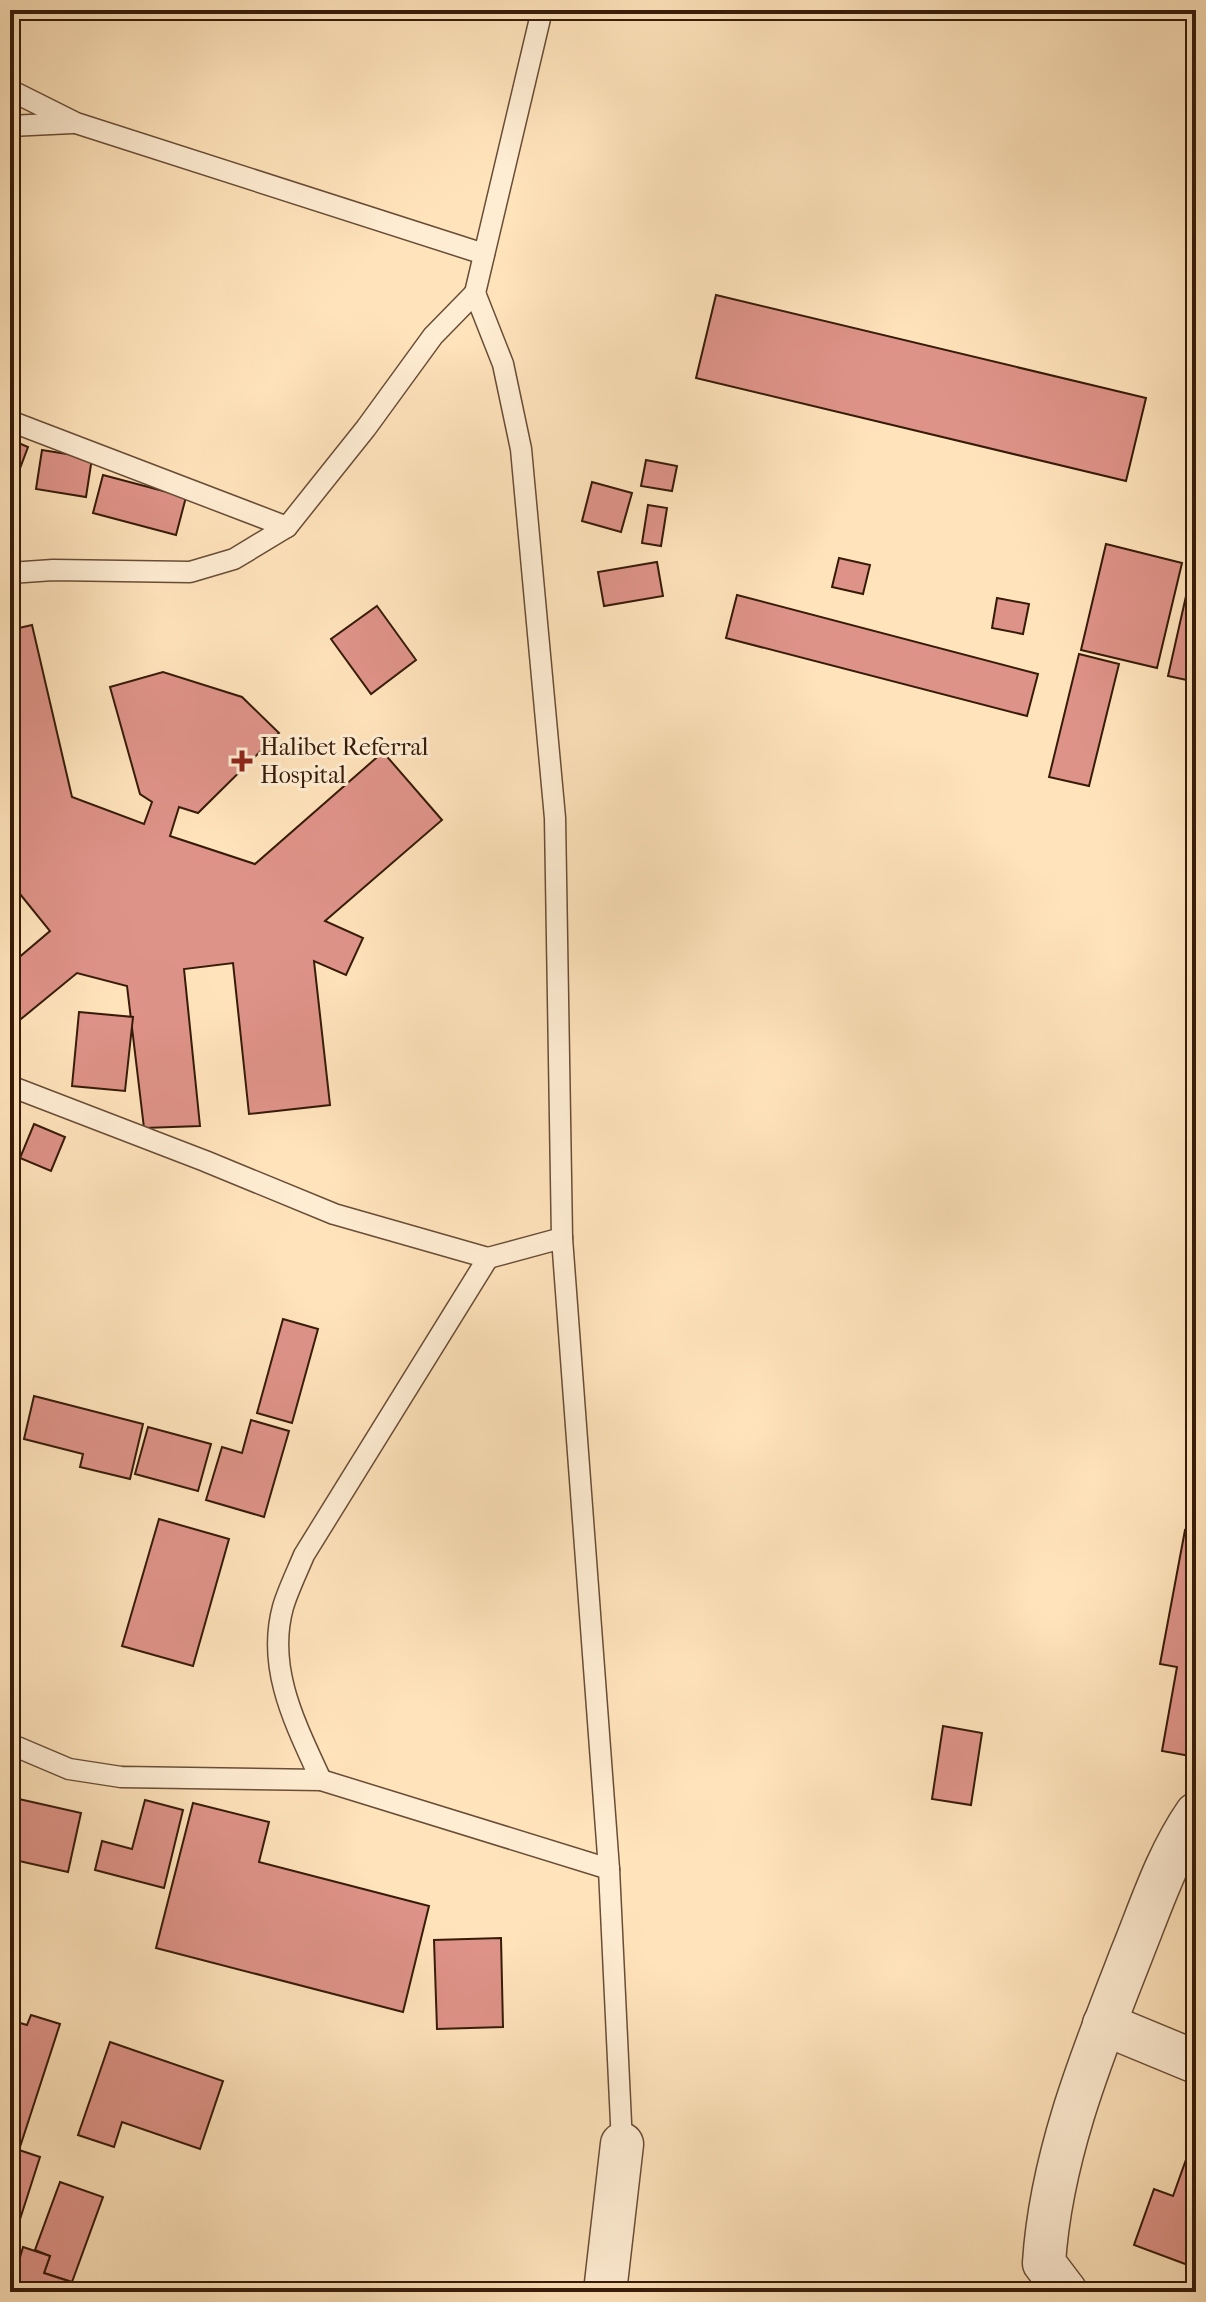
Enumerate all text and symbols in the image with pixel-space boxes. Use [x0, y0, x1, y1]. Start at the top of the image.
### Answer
place label: Halibet Referral Hospital [260, 733, 429, 789]
marker: Halibet Referral Hospital [231, 750, 253, 772]

